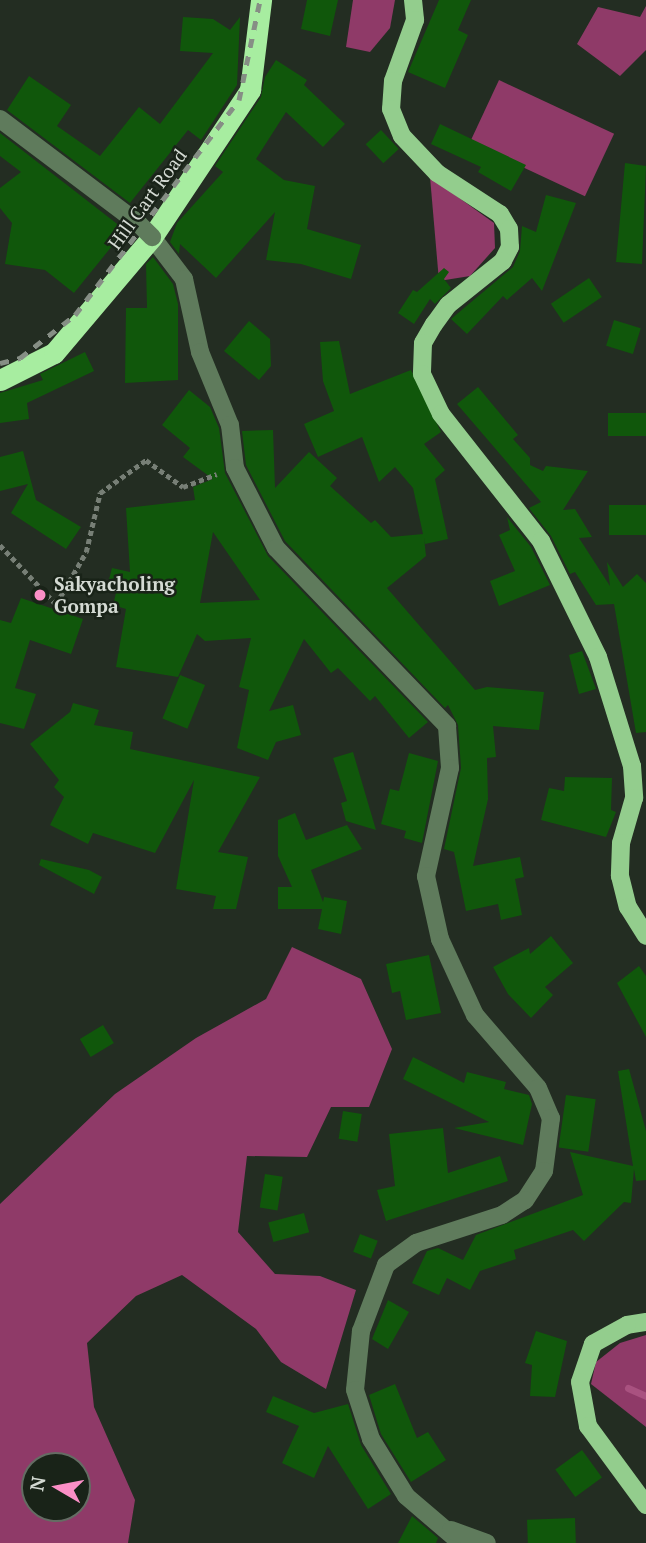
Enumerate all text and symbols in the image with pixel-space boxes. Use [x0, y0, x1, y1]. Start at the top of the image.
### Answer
street label: Hill Cart Road [103, 144, 191, 254]
place label: Sakyacholing Gompa [54, 573, 175, 617]
marker: Sakyacholing Gompa [32, 587, 48, 603]
north arrow [21, 1452, 91, 1522]
text: N [23, 1474, 50, 1493]

